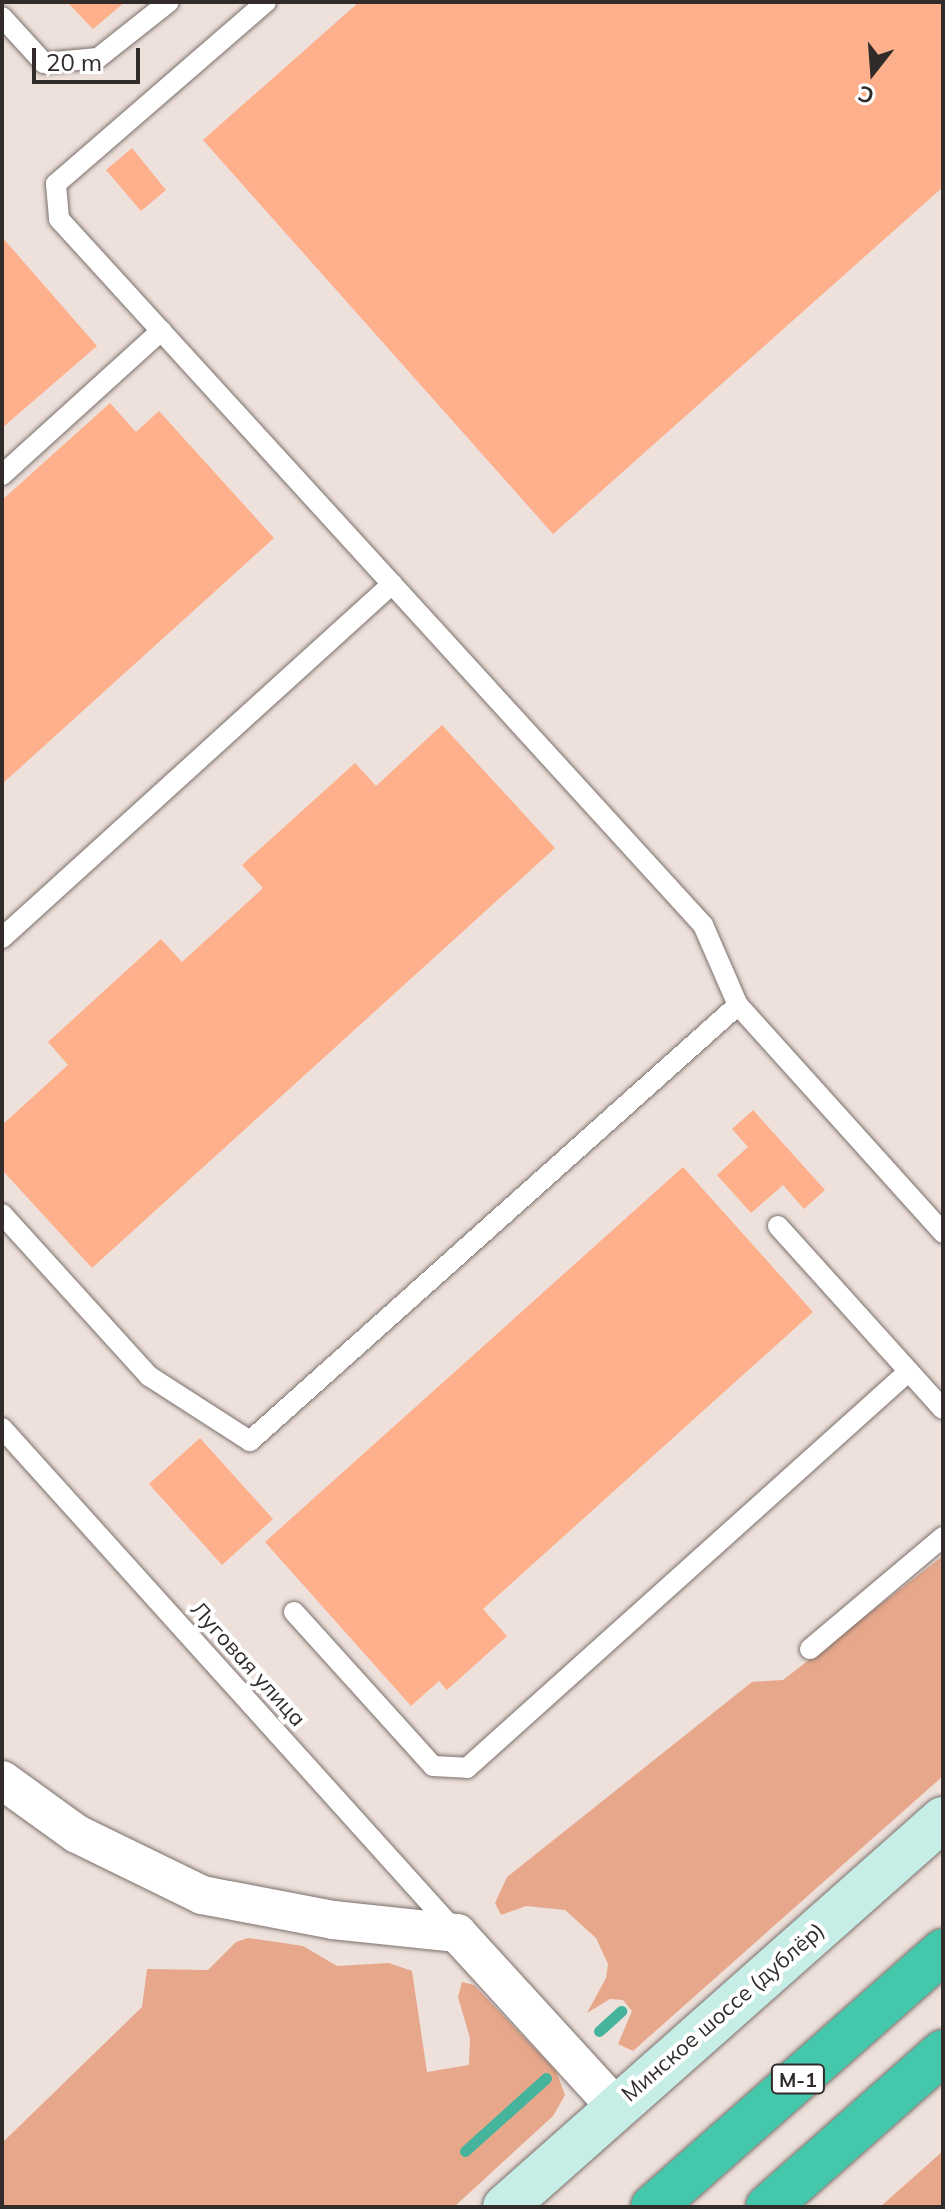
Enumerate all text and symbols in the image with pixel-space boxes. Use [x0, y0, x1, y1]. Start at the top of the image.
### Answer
scale bar [36, 32, 144, 82]
north arrow [833, 32, 913, 112]
text: 20 m [46, 47, 102, 77]
text: С [855, 79, 877, 111]
street label: Луговая улица [185, 1596, 311, 1732]
street label: Минское шоссе (дублёр) [616, 1917, 830, 2107]
road number: М-1 [770, 2063, 826, 2095]

